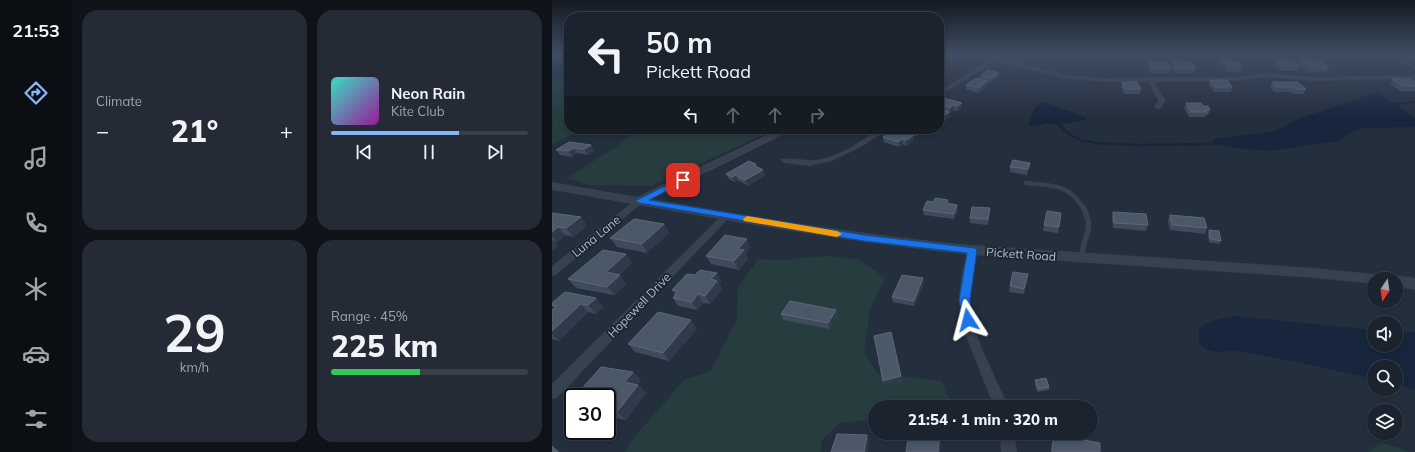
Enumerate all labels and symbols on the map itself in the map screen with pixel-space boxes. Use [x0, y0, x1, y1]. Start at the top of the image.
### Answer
pin [666, 163, 700, 197]
street label: Luna Lane [569, 212, 623, 260]
street label: Pickett Road [986, 244, 1056, 264]
street label: Hopewell Drive [604, 269, 674, 341]
north arrow [1367, 272, 1403, 308]
position arrow [947, 299, 989, 341]
speed limit sign: 30 [564, 388, 616, 440]

